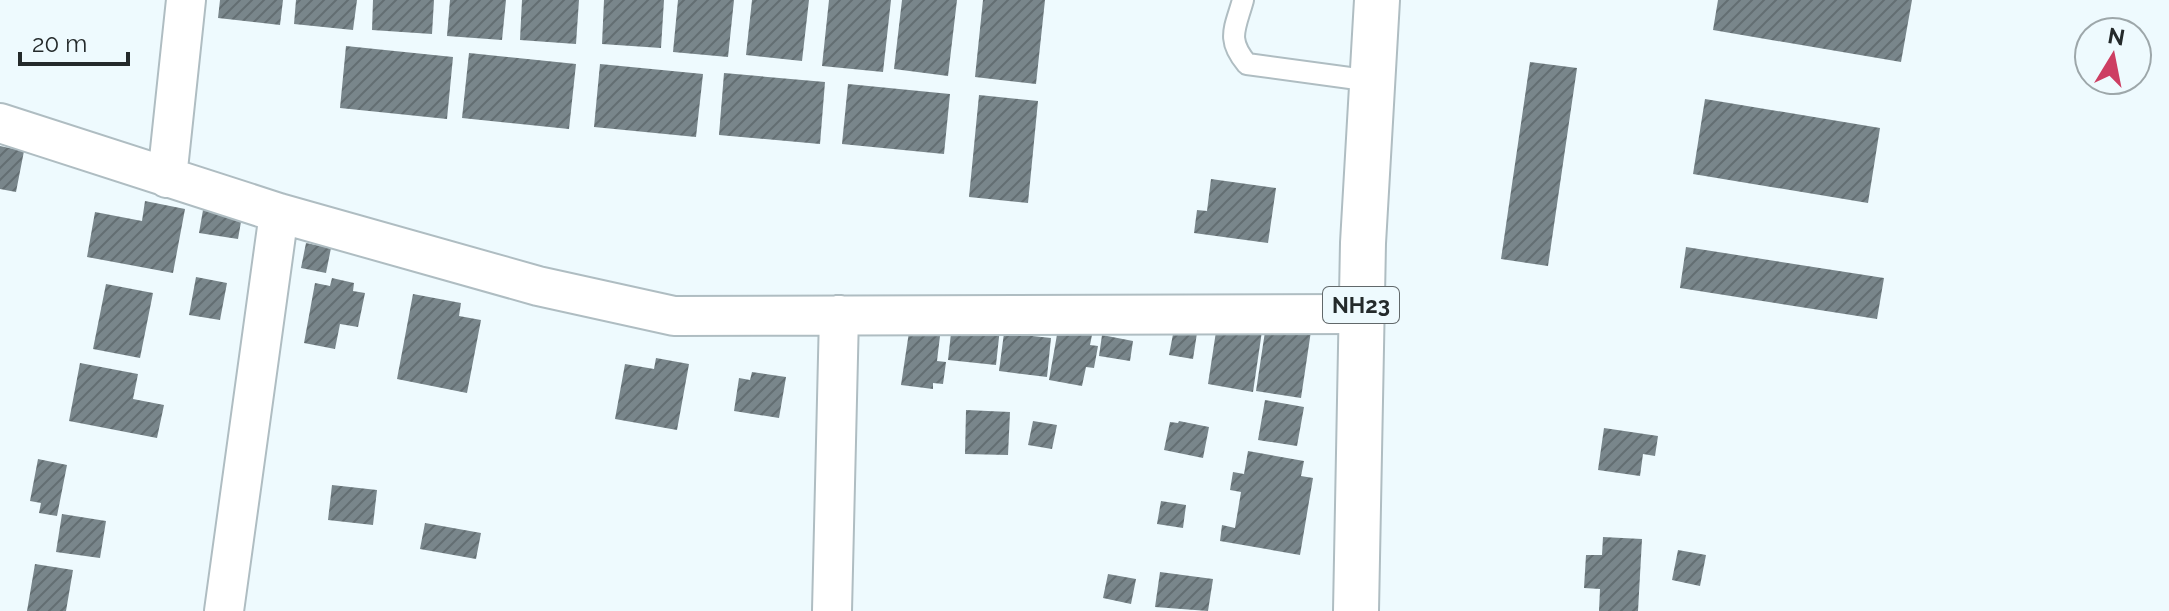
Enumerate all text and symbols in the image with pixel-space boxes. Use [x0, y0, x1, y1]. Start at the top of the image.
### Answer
scale bar [20, 16, 128, 66]
north arrow [2073, 16, 2153, 96]
text: N [2106, 22, 2127, 51]
text: 20 m [32, 29, 87, 58]
road number: NH23 [1323, 287, 1399, 323]

